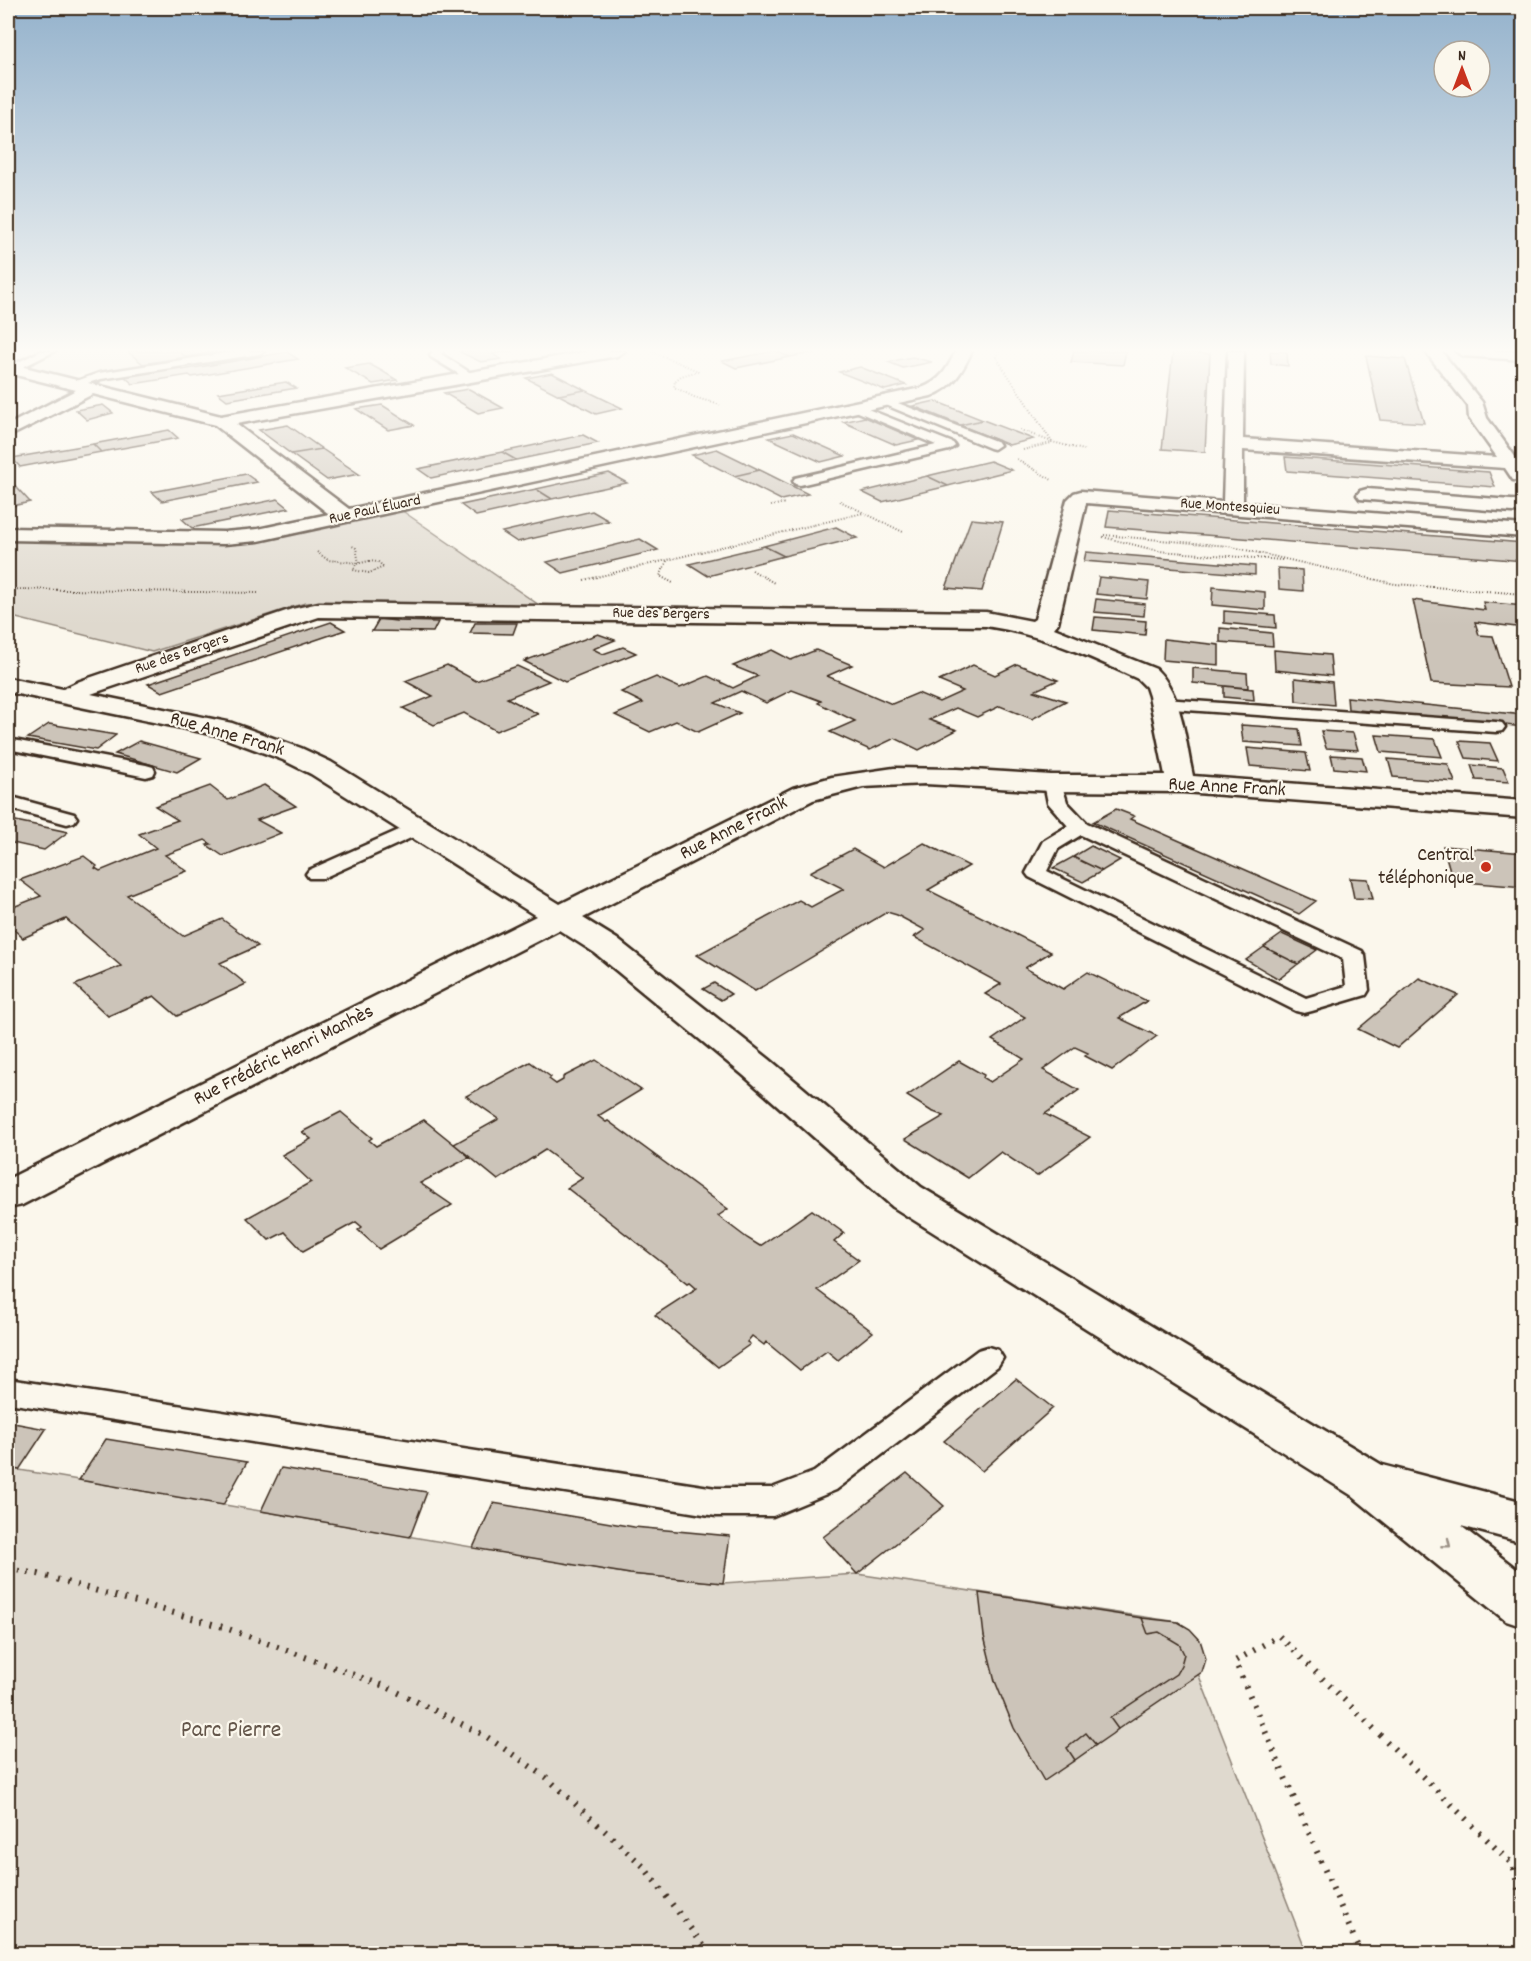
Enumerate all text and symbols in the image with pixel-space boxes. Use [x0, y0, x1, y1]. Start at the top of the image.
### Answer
north arrow [1432, 39, 1492, 99]
text: N [1458, 45, 1466, 68]
street label: Rue Paul Éluard [327, 489, 423, 531]
street label: Rue Montesquieu [1179, 492, 1281, 522]
street label: Rue des Bergers [612, 602, 710, 626]
street label: Rue des Bergers [132, 627, 232, 681]
street label: Rue Anne Frank [167, 705, 287, 765]
street label: Rue Anne Frank [1168, 771, 1286, 805]
street label: Rue Anne Frank [675, 790, 793, 868]
place label: Central téléphonique [1378, 842, 1474, 893]
marker: Central téléphonique [1479, 860, 1493, 874]
street label: Rue Frédéric Henri Manhès [189, 998, 379, 1114]
one-way arrow [1440, 1537, 1451, 1548]
park label: Parc Pierre [181, 1714, 281, 1748]

